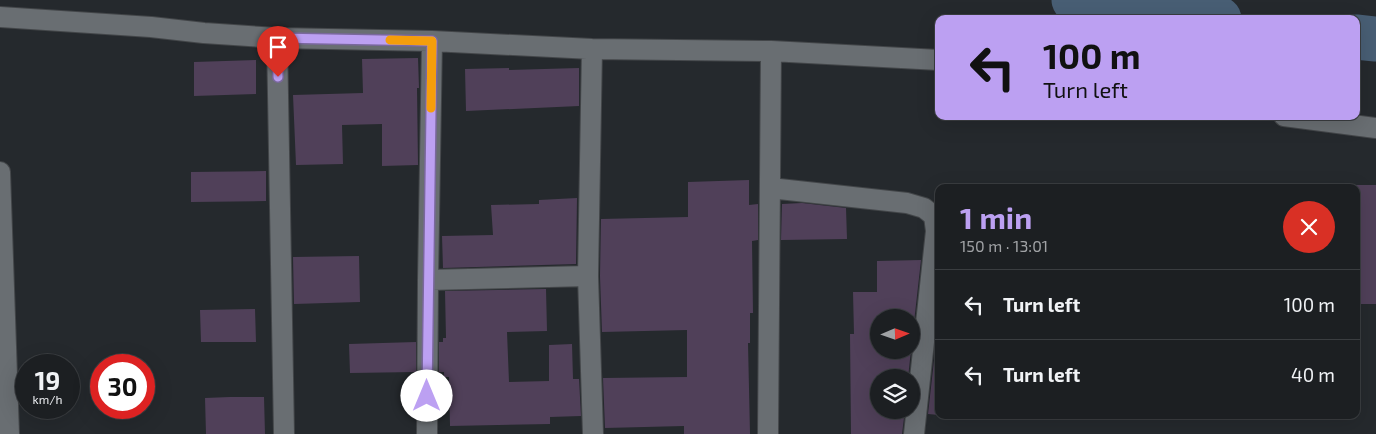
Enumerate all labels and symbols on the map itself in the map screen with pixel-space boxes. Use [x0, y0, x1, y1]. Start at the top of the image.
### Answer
pin [257, 26, 299, 77]
north arrow [870, 309, 920, 359]
speed limit sign: 30 [90, 354, 155, 419]
position arrow [400, 369, 452, 421]

